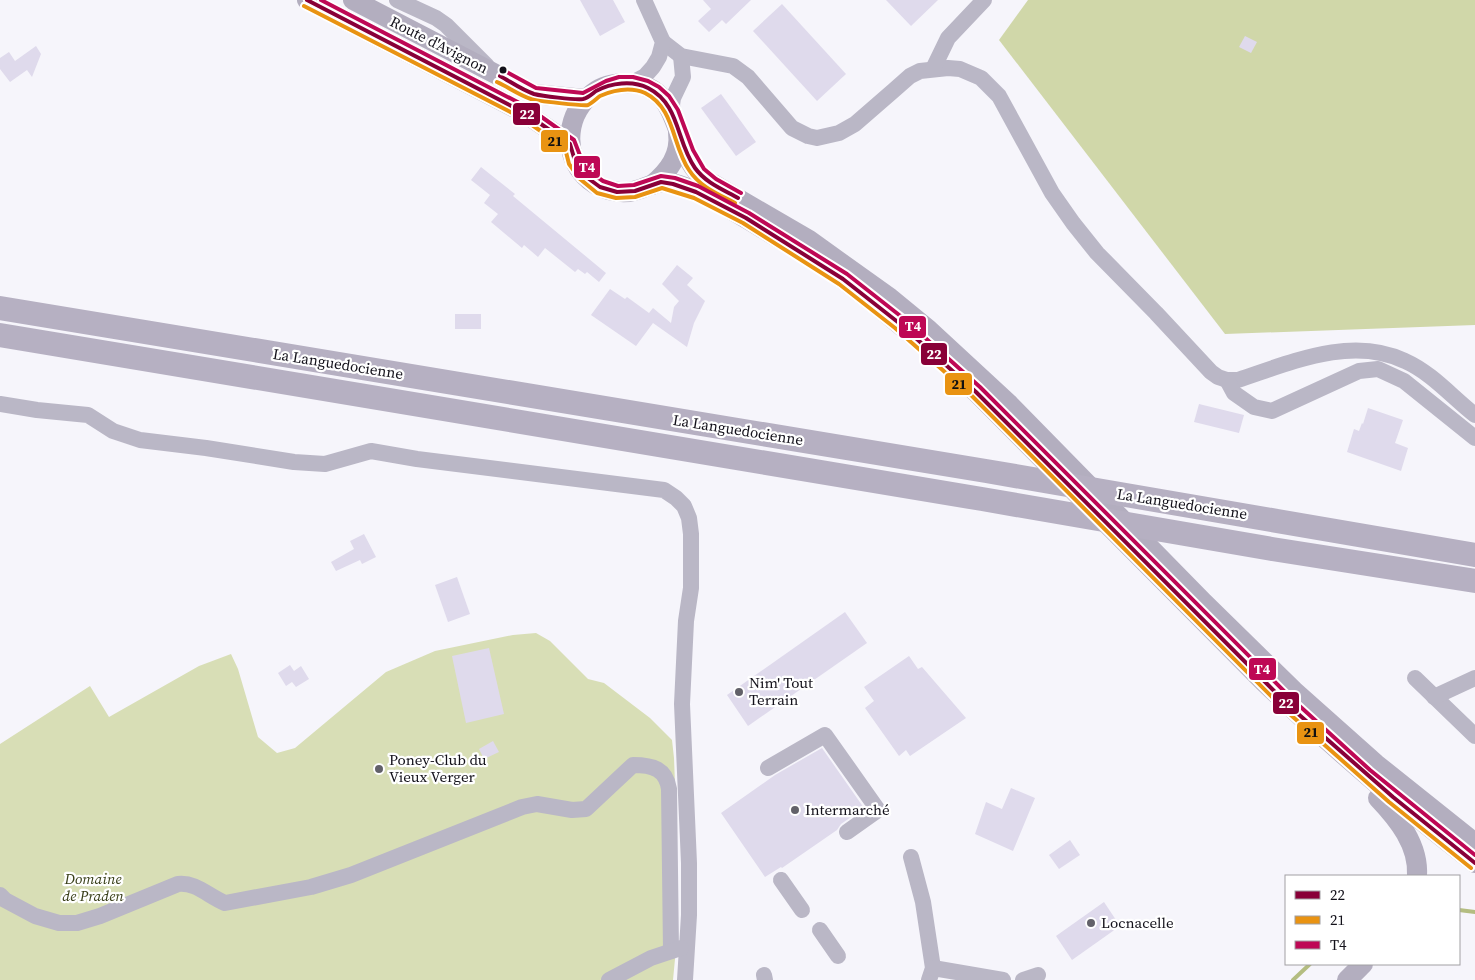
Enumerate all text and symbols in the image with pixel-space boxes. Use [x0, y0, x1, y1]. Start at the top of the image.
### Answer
street label: Route d'Avignon [387, 11, 492, 78]
unlabelled marker [498, 65, 508, 75]
line badge: 22 [512, 102, 541, 126]
text: 22 [519, 104, 535, 124]
line badge: 21 [540, 129, 569, 153]
text: 21 [547, 131, 563, 151]
line badge: T4 [573, 155, 601, 179]
text: T4 [579, 157, 596, 177]
line badge: T4 [898, 315, 927, 339]
text: T4 [905, 316, 922, 336]
line badge: 22 [920, 342, 948, 366]
street label: La Languedocienne [271, 343, 405, 384]
text: 22 [926, 344, 942, 364]
line badge: 21 [944, 372, 973, 396]
text: 21 [951, 374, 967, 394]
street label: La Languedocienne [671, 409, 805, 450]
street label: La Languedocienne [1115, 483, 1249, 524]
line badge: T4 [1248, 657, 1277, 681]
text: T4 [1254, 659, 1271, 679]
place label: Nim' Tout Terrain [749, 672, 813, 710]
marker: Nim' Tout Terrain [733, 686, 745, 698]
line badge: 22 [1272, 691, 1300, 715]
text: 22 [1278, 693, 1294, 713]
line badge: 21 [1296, 721, 1325, 745]
text: 21 [1303, 722, 1319, 742]
place label: Poney-Club du Vieux Verger [389, 749, 487, 787]
marker: Poney-Club du Vieux Verger [373, 763, 385, 775]
place label: Intermarché [805, 799, 890, 820]
marker: Intermarché [789, 804, 801, 816]
park label: Domaine de Praden [62, 868, 124, 906]
legend [1285, 875, 1460, 965]
text: 22 [1330, 884, 1345, 905]
text: 21 [1330, 909, 1345, 930]
place label: Locnacelle [1101, 912, 1174, 933]
marker: Locnacelle [1085, 917, 1097, 929]
text: T4 [1330, 934, 1347, 955]

